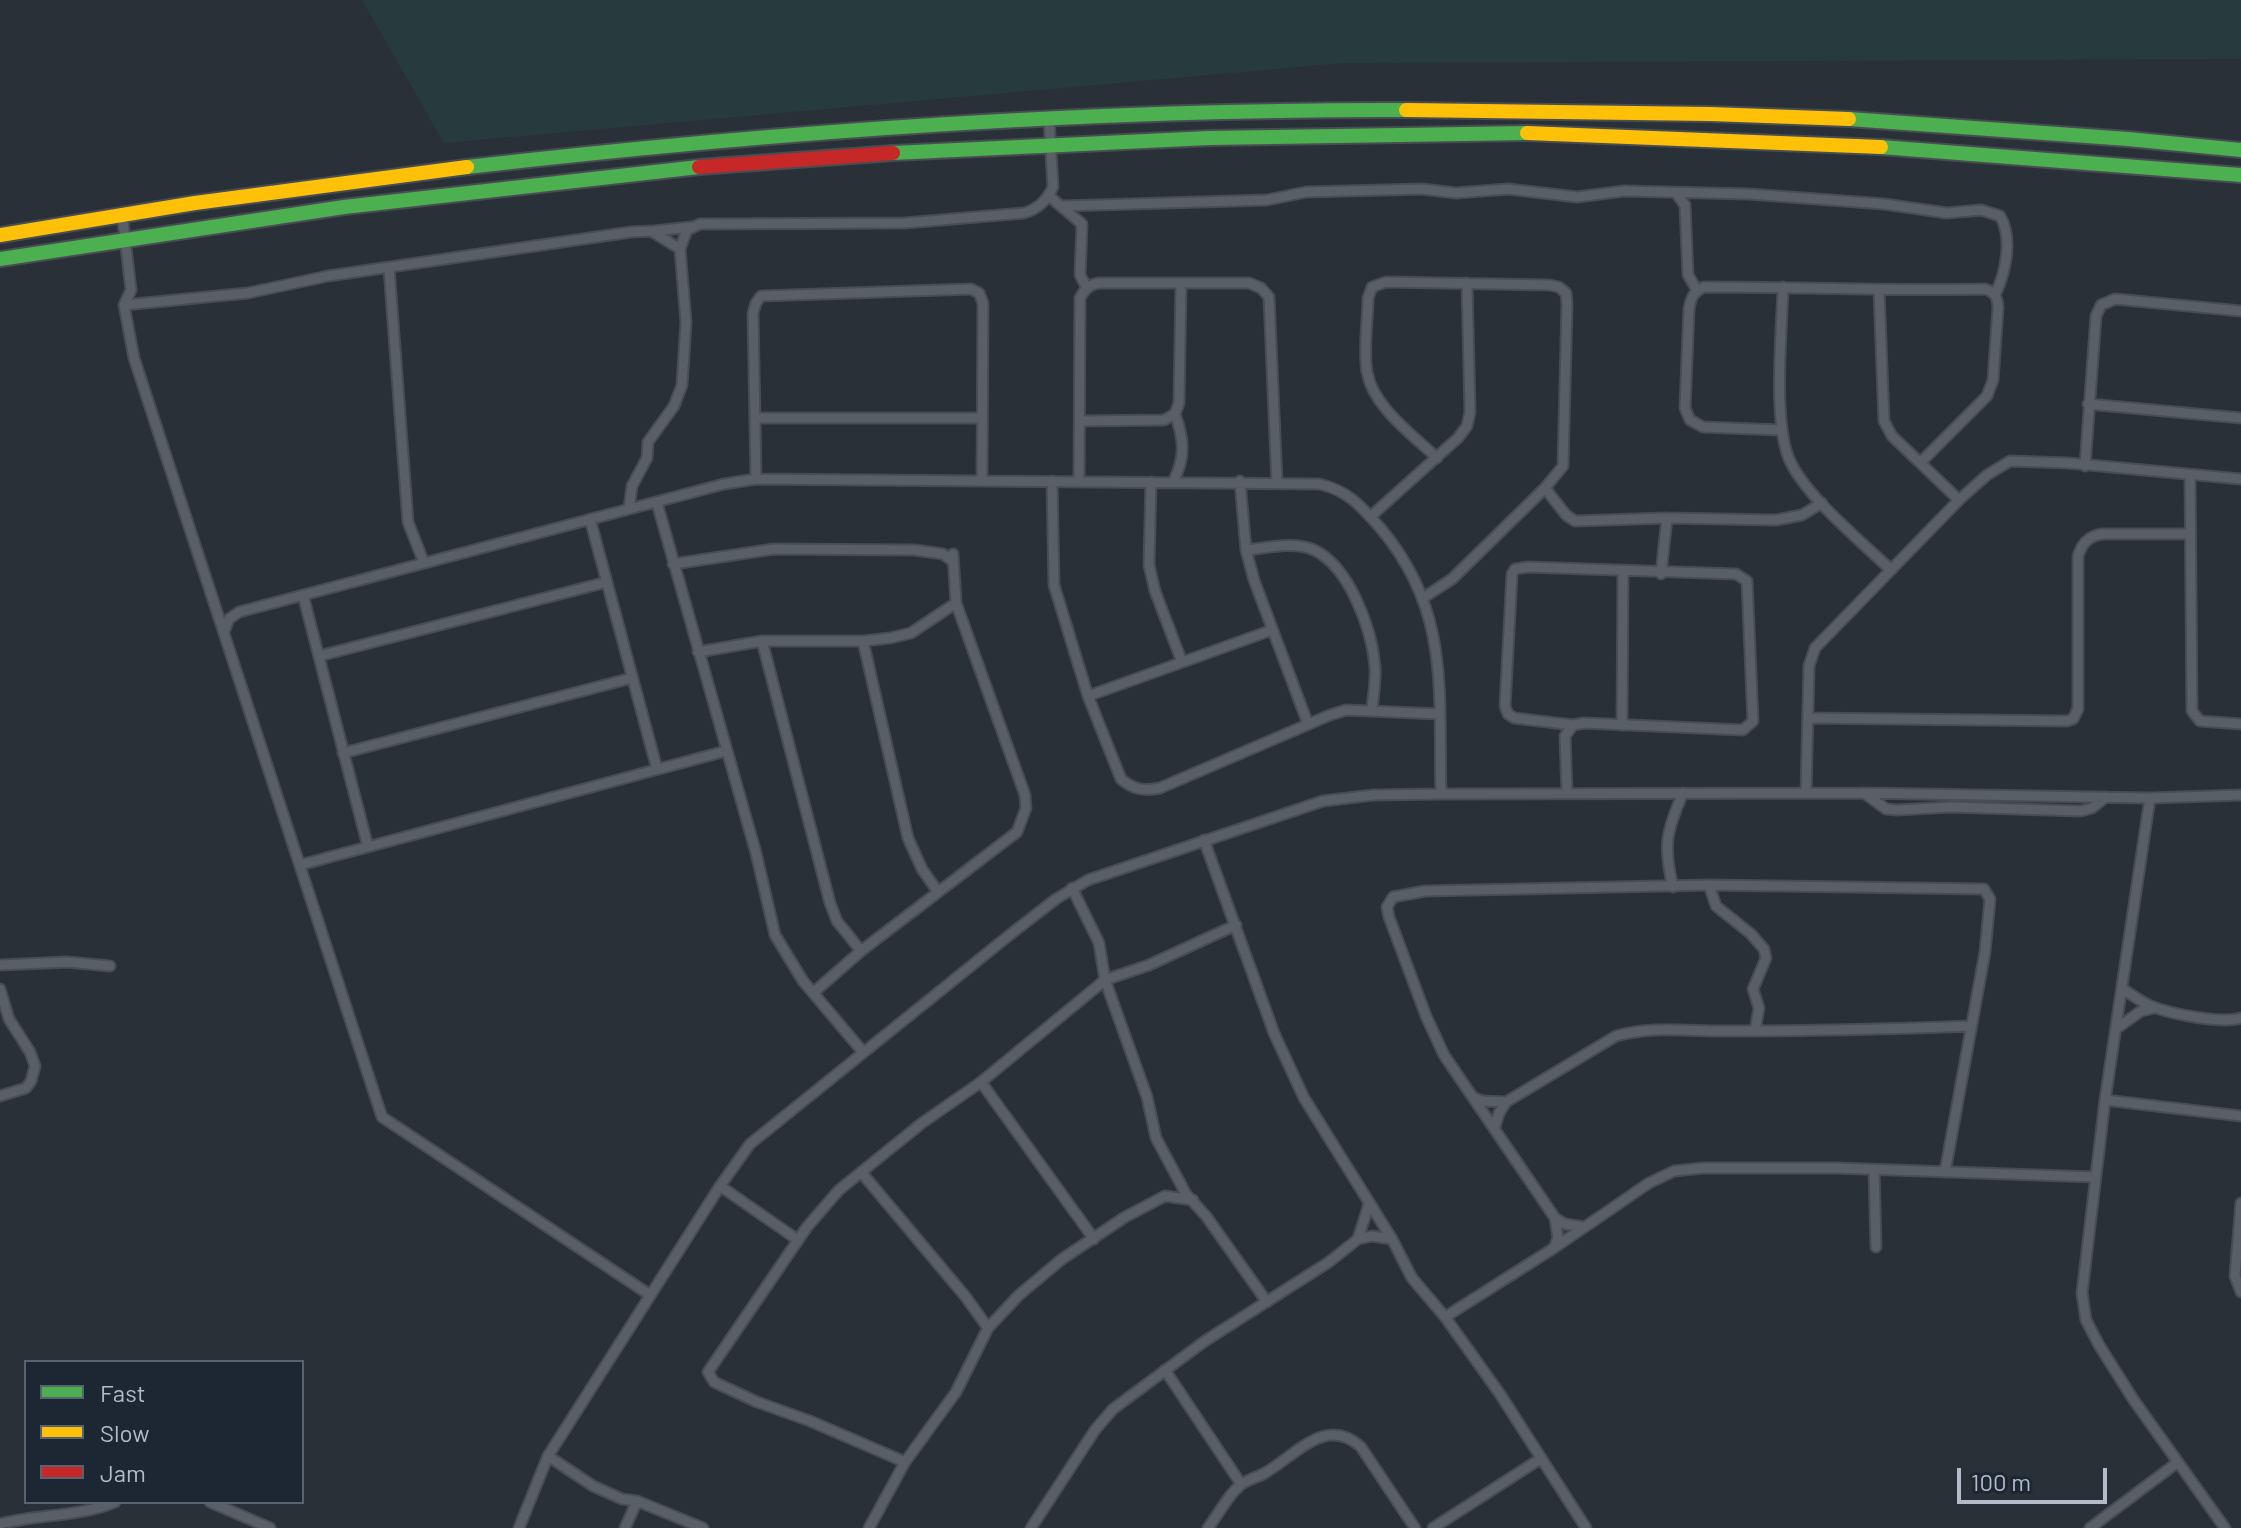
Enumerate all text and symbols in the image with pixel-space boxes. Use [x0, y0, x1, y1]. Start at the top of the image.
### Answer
legend [24, 1360, 304, 1504]
text: Fast [100, 1378, 145, 1407]
text: Slow [100, 1418, 149, 1447]
scale bar [1961, 1452, 2111, 1502]
text: Jam [100, 1458, 146, 1487]
text: 100 m [1971, 1467, 2031, 1496]

